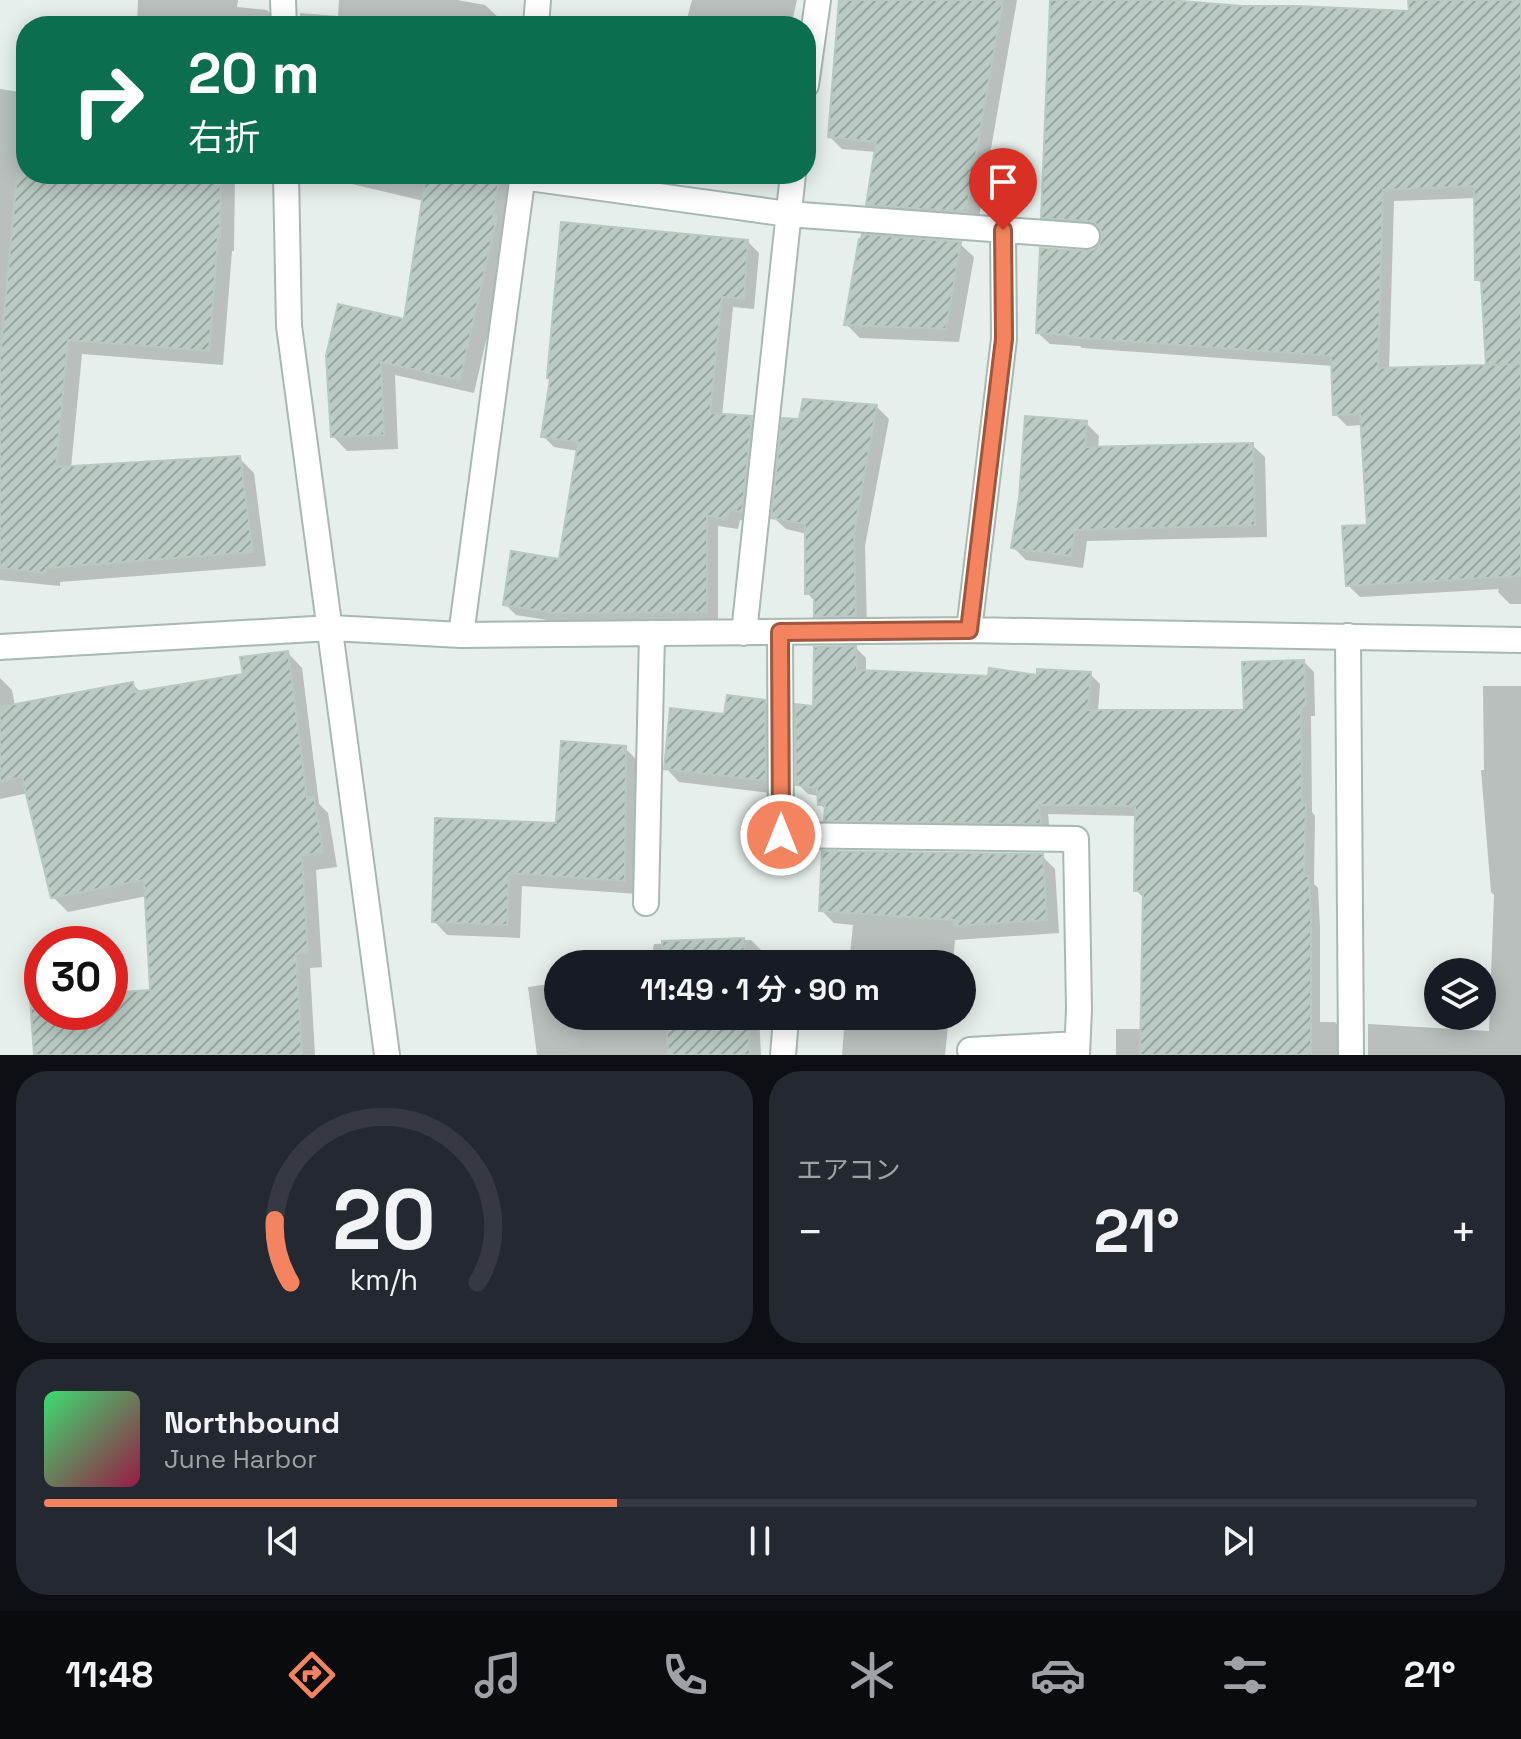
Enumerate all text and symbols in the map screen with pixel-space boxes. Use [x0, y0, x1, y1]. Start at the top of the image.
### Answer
text: 20 m [188, 38, 320, 109]
icon: right [56, 48, 160, 152]
text: 右折 [188, 115, 260, 161]
pin [969, 148, 1037, 230]
icon: arrive [981, 160, 1025, 204]
position arrow [739, 793, 823, 877]
speed limit sign: 30 [24, 926, 128, 1030]
map controls [1424, 958, 1496, 1030]
button: layers [1424, 958, 1496, 1030]
text: 11:49 · 1 分 · 90 m [640, 970, 880, 1009]
text: エアコン [797, 1153, 901, 1187]
text: 20 [333, 1167, 436, 1273]
text: 21° [1094, 1193, 1180, 1270]
text: − [797, 1204, 824, 1260]
text: + [1450, 1204, 1477, 1260]
text: km/h [350, 1262, 418, 1298]
text: Northbound [164, 1403, 340, 1442]
text: June Harbor [164, 1442, 317, 1476]
icon: previous [261, 1519, 305, 1563]
icon: pause [738, 1519, 782, 1563]
icon: next [1216, 1519, 1260, 1563]
icon: directions [284, 1647, 340, 1703]
icon: music [470, 1647, 526, 1703]
icon: phone [657, 1647, 713, 1703]
icon: climate [844, 1647, 900, 1703]
icon: car [1030, 1647, 1086, 1703]
icon: filters [1217, 1647, 1273, 1703]
text: 11:48 [65, 1652, 153, 1698]
text: 21° [1404, 1652, 1456, 1698]

